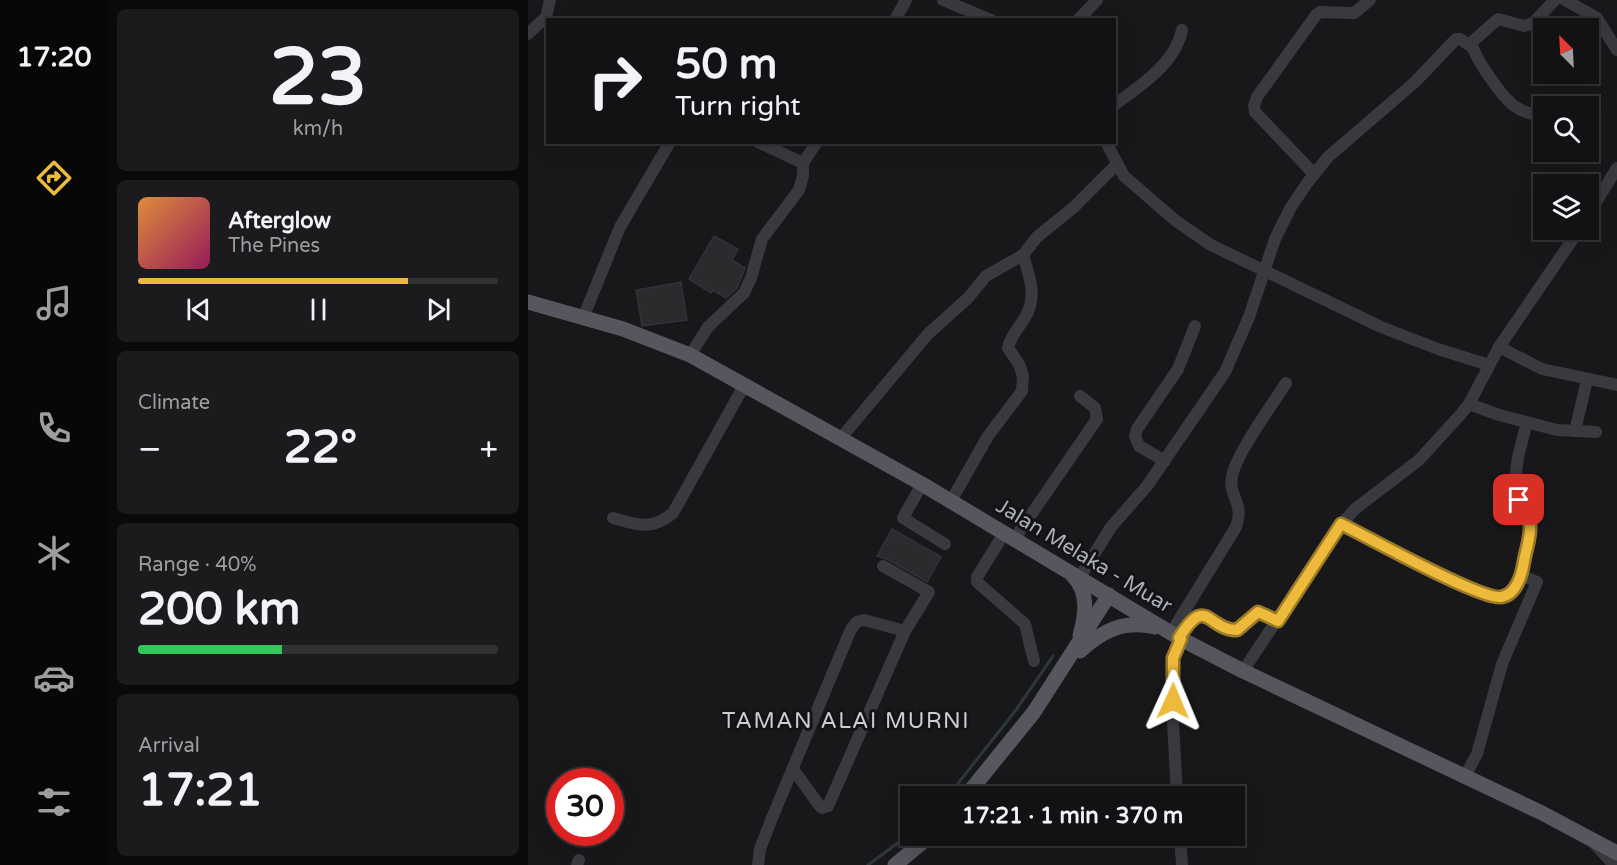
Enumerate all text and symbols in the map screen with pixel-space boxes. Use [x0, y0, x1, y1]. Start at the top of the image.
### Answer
north arrow [1533, 18, 1599, 84]
map controls [1533, 18, 1599, 240]
text: 23 [269, 31, 367, 125]
text: 50 m [675, 39, 777, 90]
text: 17:20 [17, 41, 91, 74]
icon: right [576, 42, 654, 120]
text: Turn right [675, 90, 801, 123]
button: search [1533, 96, 1599, 162]
text: km/h [293, 117, 343, 141]
icon: directions [33, 157, 75, 199]
button: layers [1533, 174, 1599, 240]
text: Afterglow [228, 208, 331, 234]
text: The Pines [228, 234, 320, 258]
icon: music [33, 282, 75, 324]
icon: previous [182, 293, 215, 326]
icon: pause [302, 293, 335, 326]
icon: next [422, 293, 455, 326]
text: Climate [138, 391, 210, 415]
icon: phone [33, 407, 75, 449]
text: 22° [284, 421, 357, 475]
text: − [138, 430, 162, 469]
text: + [479, 430, 498, 469]
pin [1493, 474, 1544, 525]
icon: arrive [1502, 483, 1535, 516]
street label: Jalan Melaka - Muar [991, 494, 1177, 618]
icon: climate [33, 532, 75, 574]
text: Range · 40% [138, 553, 257, 577]
text: 200 km [138, 583, 300, 637]
icon: car [33, 657, 75, 699]
position arrow [1141, 669, 1205, 733]
district label: TAMAN ALAI MURNI [722, 708, 970, 734]
text: Arrival [138, 734, 200, 758]
text: 17:21 [138, 764, 263, 818]
speed limit sign: 30 [546, 768, 624, 846]
icon: filters [33, 781, 75, 823]
text: 17:21 · 1 min · 370 m [962, 803, 1183, 829]

